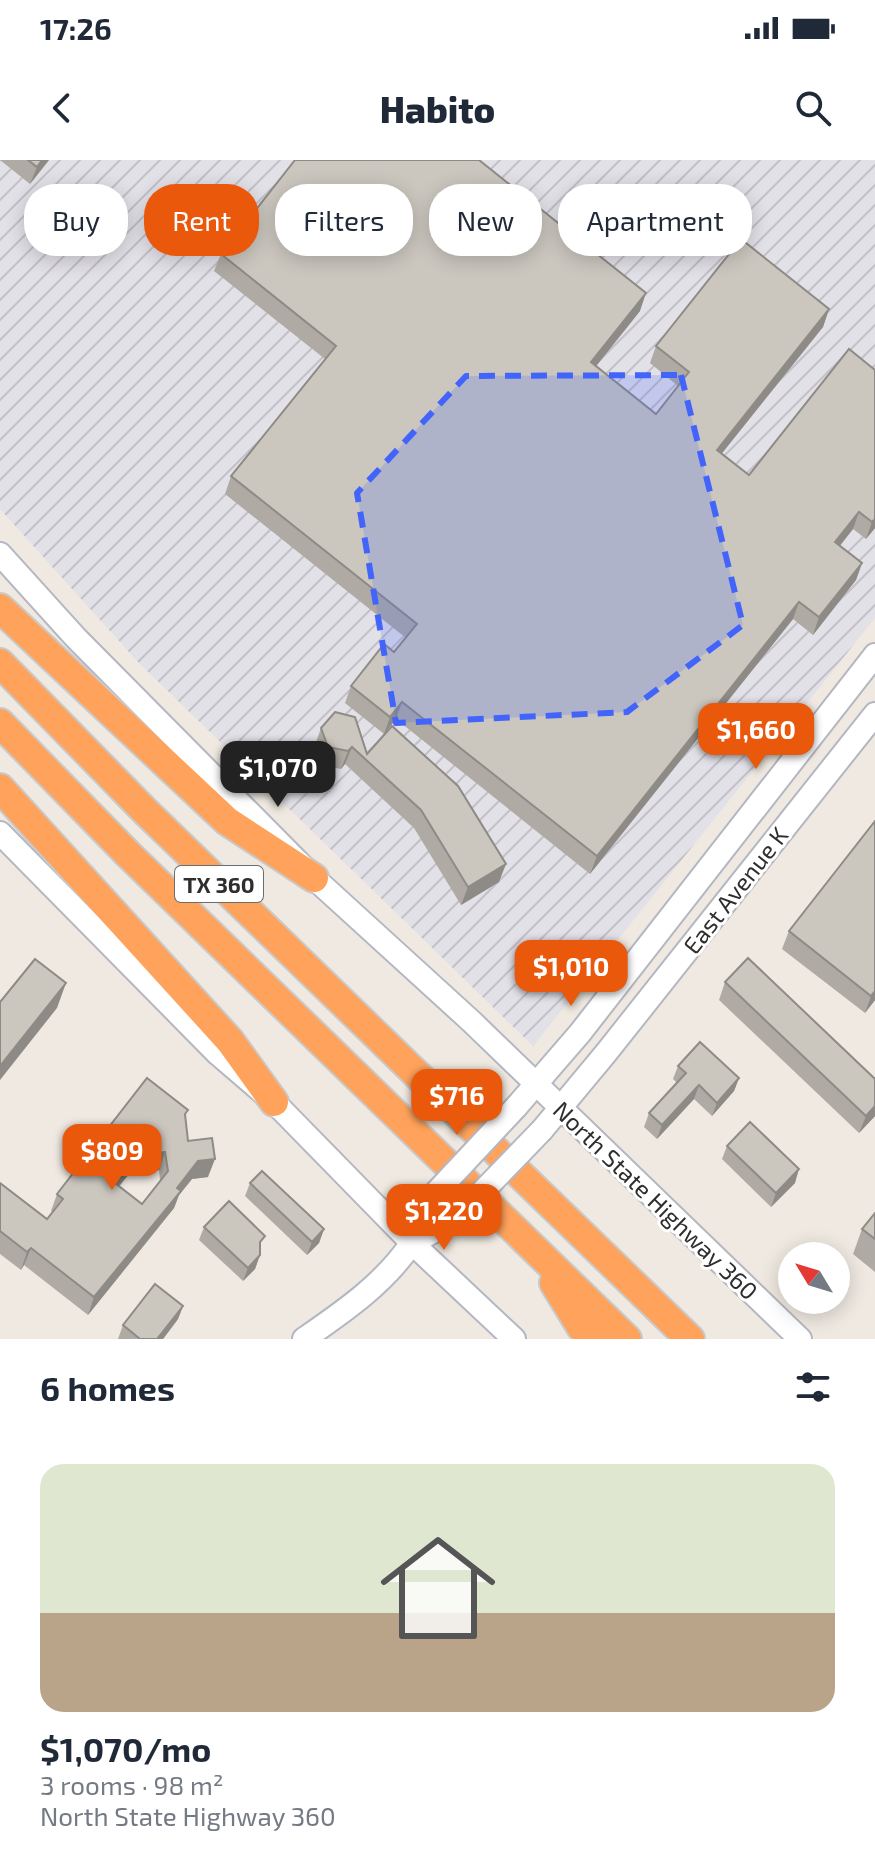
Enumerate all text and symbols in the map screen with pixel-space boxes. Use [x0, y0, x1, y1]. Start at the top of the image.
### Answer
text: 17:26 [40, 10, 112, 46]
icon: back [40, 86, 84, 130]
icon: search [791, 86, 835, 130]
text: Habito [380, 87, 495, 130]
chip: Buy [24, 184, 128, 256]
chip: Rent [144, 184, 259, 256]
chip: Filters [275, 184, 413, 256]
chip: New [429, 184, 542, 256]
chip: Apartment [558, 184, 752, 256]
pin: $1,660 [691, 703, 821, 771]
text: $1,660 [716, 713, 796, 744]
pin: $1,070 [213, 741, 343, 809]
text: $1,070 [238, 751, 318, 782]
street label: East Avenue K [677, 821, 793, 959]
road number: TX 360 [175, 866, 263, 902]
pin: $1,010 [506, 940, 636, 1008]
text: $1,010 [533, 950, 609, 981]
pin: $716 [410, 1069, 504, 1137]
text: $716 [429, 1079, 485, 1110]
street label: North State Highway 360 [548, 1095, 764, 1305]
pin: $809 [65, 1124, 159, 1192]
text: $809 [80, 1134, 144, 1165]
pin: $1,220 [379, 1184, 509, 1252]
text: $1,220 [404, 1194, 484, 1225]
north arrow [778, 1242, 850, 1314]
map controls [778, 1242, 850, 1314]
icon: filters [791, 1365, 835, 1409]
text: 6 homes [40, 1367, 175, 1408]
icon: home [366, 1516, 510, 1660]
text: $1,070/mo [40, 1728, 211, 1769]
text: 3 rooms · 98 m² [40, 1769, 224, 1800]
text: North State Highway 360 [40, 1800, 336, 1831]

